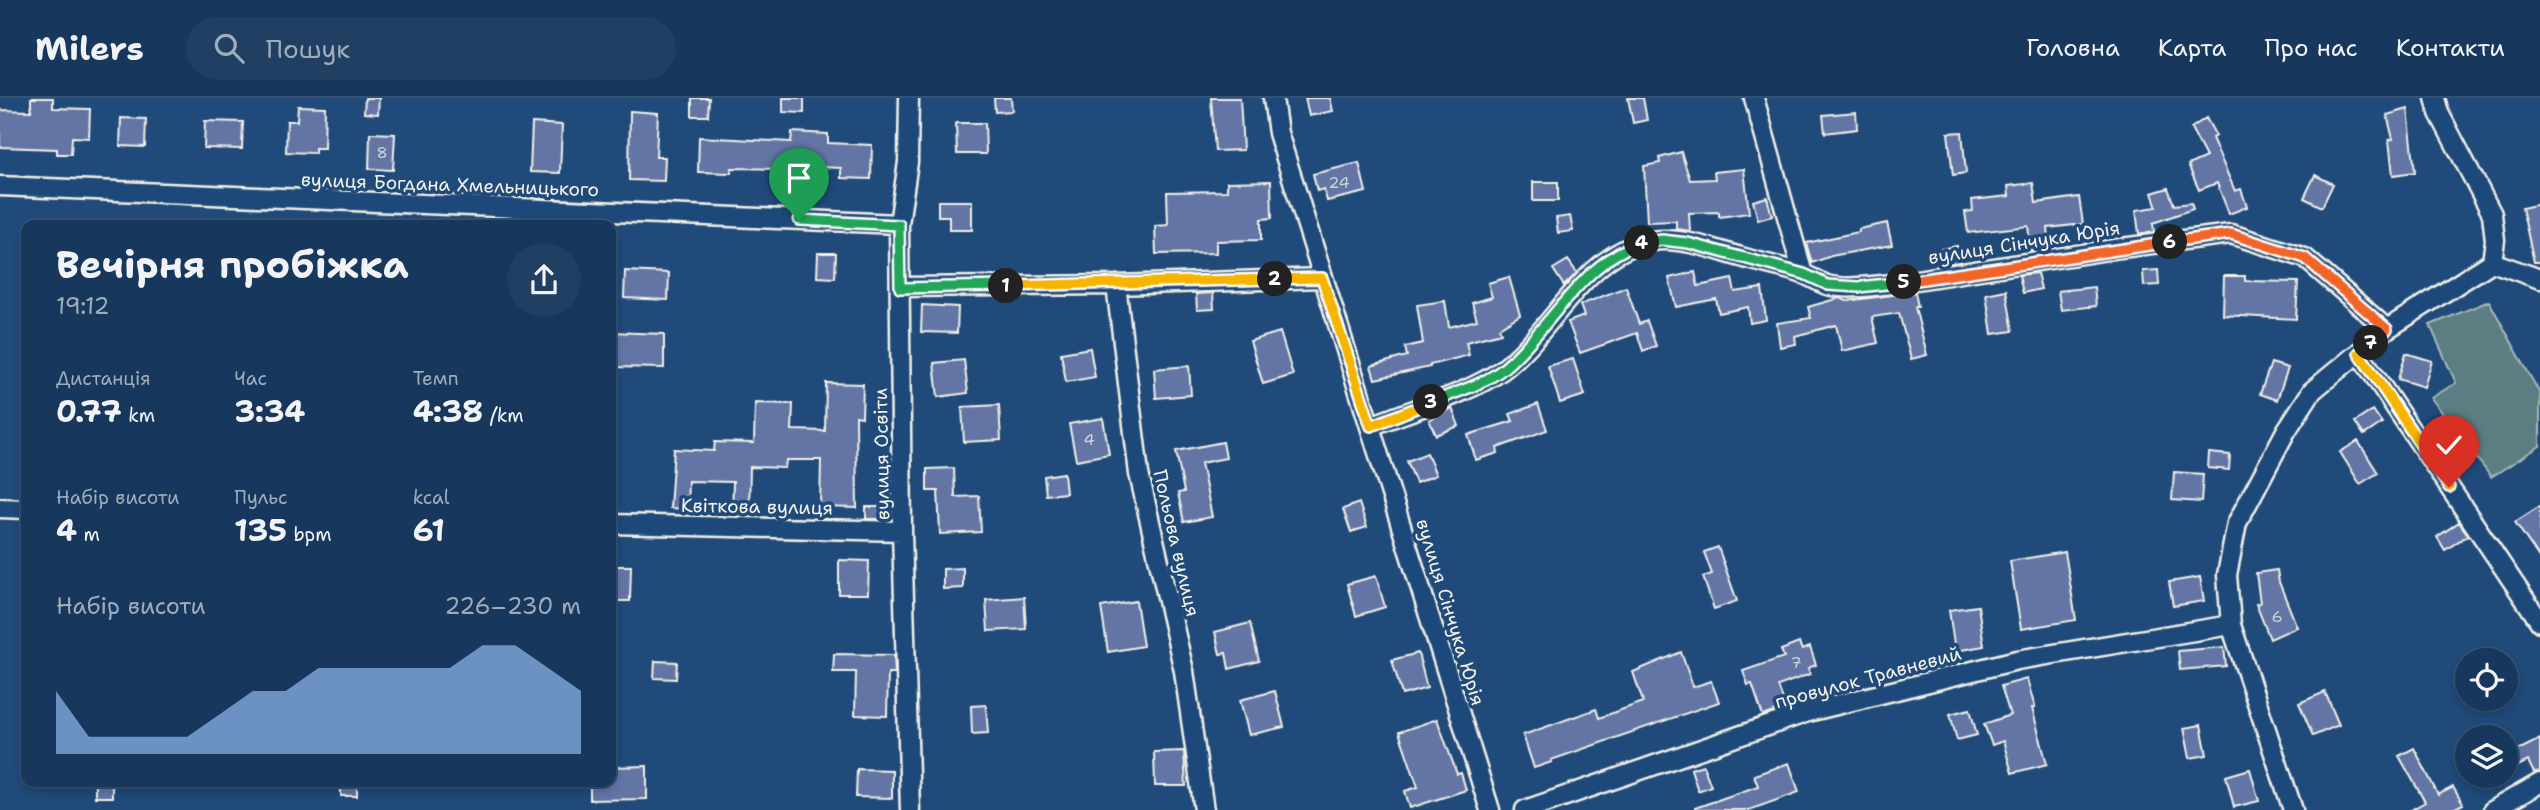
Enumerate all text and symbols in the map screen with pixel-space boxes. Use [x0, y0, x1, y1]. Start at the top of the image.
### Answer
search box [186, 17, 676, 80]
text: Milers [35, 26, 144, 71]
icon: search [210, 29, 248, 67]
text: Пошук [266, 31, 350, 66]
text: Головна [2026, 32, 2120, 64]
text: Карта [2158, 32, 2227, 64]
text: Про нас [2265, 32, 2358, 64]
text: Контакти [2396, 32, 2505, 64]
house number: 8 [376, 142, 388, 163]
pin [769, 148, 829, 220]
icon: arrive [780, 159, 818, 197]
street label: вулиця Богдана Хмельницького [300, 167, 600, 202]
house number: 24 [1328, 172, 1350, 193]
street label: вулиця Сінчука Юрія [1926, 215, 2122, 270]
pin: 6 [2152, 225, 2188, 260]
pin: 4 [1624, 226, 1660, 260]
text: 6 [2163, 229, 2176, 254]
text: 4 [1635, 230, 1648, 255]
text: Вечірня пробіжка [56, 239, 409, 290]
button: share [507, 243, 581, 317]
pin: 2 [1258, 262, 1292, 296]
pin: 5 [1886, 264, 1922, 300]
text: 2 [1268, 266, 1281, 291]
pin: 1 [988, 268, 1024, 304]
text: 5 [1898, 269, 1909, 294]
text: 1 [1001, 273, 1010, 298]
text: 19:12 [56, 291, 110, 321]
pin: 7 [2354, 326, 2388, 360]
text: 7 [2364, 330, 2377, 355]
text: Дистанція [56, 366, 151, 391]
text: Час [234, 366, 267, 391]
text: Темп [413, 366, 459, 391]
pin: 3 [1414, 384, 1448, 420]
street label: вулиця Освіти [868, 388, 895, 520]
text: 3 [1424, 389, 1437, 414]
text: 0.77 [56, 391, 122, 432]
text: 3:34 [234, 391, 305, 432]
text: 4:38 [413, 391, 483, 432]
text: km [122, 403, 155, 428]
text: /km [483, 403, 524, 428]
pin [2419, 415, 2479, 487]
icon: check [2430, 426, 2468, 464]
house number: 4 [1083, 429, 1095, 450]
street label: Польова вулиця [1147, 467, 1206, 619]
text: Набір висоти [56, 485, 180, 510]
text: Пульс [234, 485, 288, 510]
text: kcal [413, 485, 450, 510]
street label: Квіткова вулиця [681, 493, 833, 520]
text: 4 [56, 510, 77, 551]
text: 135 [234, 510, 287, 551]
text: 61 [413, 510, 445, 551]
street label: вулиця Сінчука Юрія [1410, 516, 1491, 709]
text: m [77, 522, 100, 547]
text: bpm [287, 522, 332, 547]
text: Набір висоти [56, 591, 206, 621]
text: 226–230 m [444, 591, 581, 621]
house number: 6 [2271, 606, 2283, 627]
street label: провулок Травневий [1772, 641, 1964, 714]
map controls [2455, 648, 2518, 788]
button: locate [2455, 648, 2518, 711]
house number: 7 [1790, 652, 1802, 673]
button: layers [2455, 725, 2518, 788]

